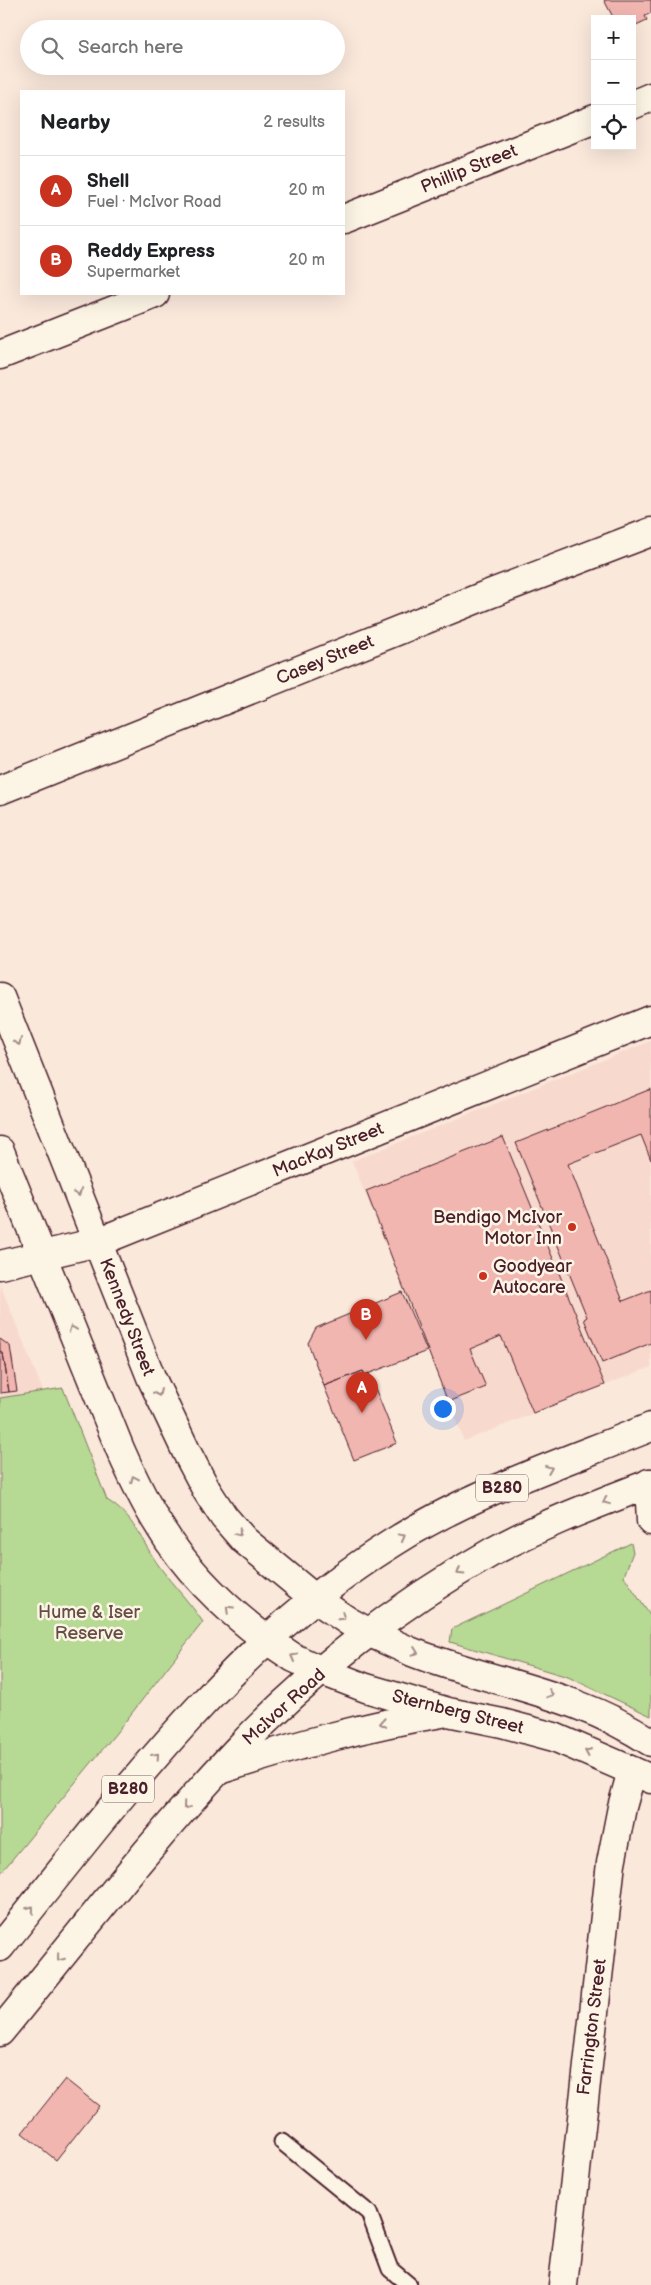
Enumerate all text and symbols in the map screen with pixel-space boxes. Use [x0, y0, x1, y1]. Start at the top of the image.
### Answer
map controls [591, 15, 636, 150]
button: + [591, 15, 636, 60]
search box [20, 20, 345, 75]
icon: search [38, 34, 66, 62]
text: Search here [78, 36, 183, 59]
button: − [591, 60, 636, 105]
button: locate [591, 105, 636, 150]
text: Nearby [40, 110, 110, 135]
text: 2 results [263, 113, 325, 132]
street label: Phillip Street [418, 140, 521, 198]
text: Shell [87, 170, 129, 193]
text: A [51, 181, 61, 200]
text: 20 m [289, 181, 325, 200]
text: Fuel · McIvor Road [87, 193, 221, 212]
text: Reddy Express [87, 240, 215, 263]
text: B [50, 251, 62, 270]
text: 20 m [289, 251, 325, 270]
text: Supermarket [87, 263, 180, 282]
street label: Casey Street [273, 631, 377, 689]
one-way arrow [12, 1037, 22, 1046]
street label: MacKay Street [269, 1118, 387, 1182]
one-way arrow [72, 1188, 83, 1197]
place label: Bendigo McIvor Motor Inn [433, 1207, 562, 1249]
marker: Bendigo McIvor Motor Inn [566, 1221, 578, 1233]
street label: Kennedy Street [95, 1255, 159, 1379]
place label: Goodyear Autocare [493, 1256, 572, 1298]
marker: Goodyear Autocare [477, 1270, 489, 1282]
pin: B [350, 1299, 382, 1340]
one-way arrow [67, 1325, 78, 1334]
pin: A [346, 1372, 378, 1413]
one-way arrow [151, 1388, 162, 1397]
your location [430, 1396, 456, 1422]
one-way arrow [544, 1464, 553, 1475]
one-way arrow [130, 1475, 140, 1484]
road number: B280 [476, 1475, 528, 1502]
one-way arrow [602, 1494, 611, 1505]
one-way arrow [232, 1528, 241, 1537]
one-way arrow [397, 1533, 406, 1543]
one-way arrow [456, 1565, 465, 1575]
park label: Hume & Iser Reserve [38, 1602, 141, 1644]
one-way arrow [226, 1606, 235, 1615]
one-way arrow [336, 1611, 345, 1620]
one-way arrow [410, 1646, 419, 1657]
one-way arrow [290, 1653, 299, 1663]
street label: McIvor Road [238, 1664, 330, 1750]
street label: Sternberg Street [390, 1686, 526, 1739]
one-way arrow [545, 1688, 554, 1698]
one-way arrow [379, 1718, 388, 1728]
one-way arrow [584, 1747, 593, 1758]
one-way arrow [151, 1753, 160, 1762]
road number: B280 [102, 1776, 154, 1802]
one-way arrow [183, 1801, 192, 1810]
one-way arrow [25, 1906, 33, 1915]
one-way arrow [58, 1952, 66, 1961]
street label: Farrington Street [573, 1957, 611, 2096]

